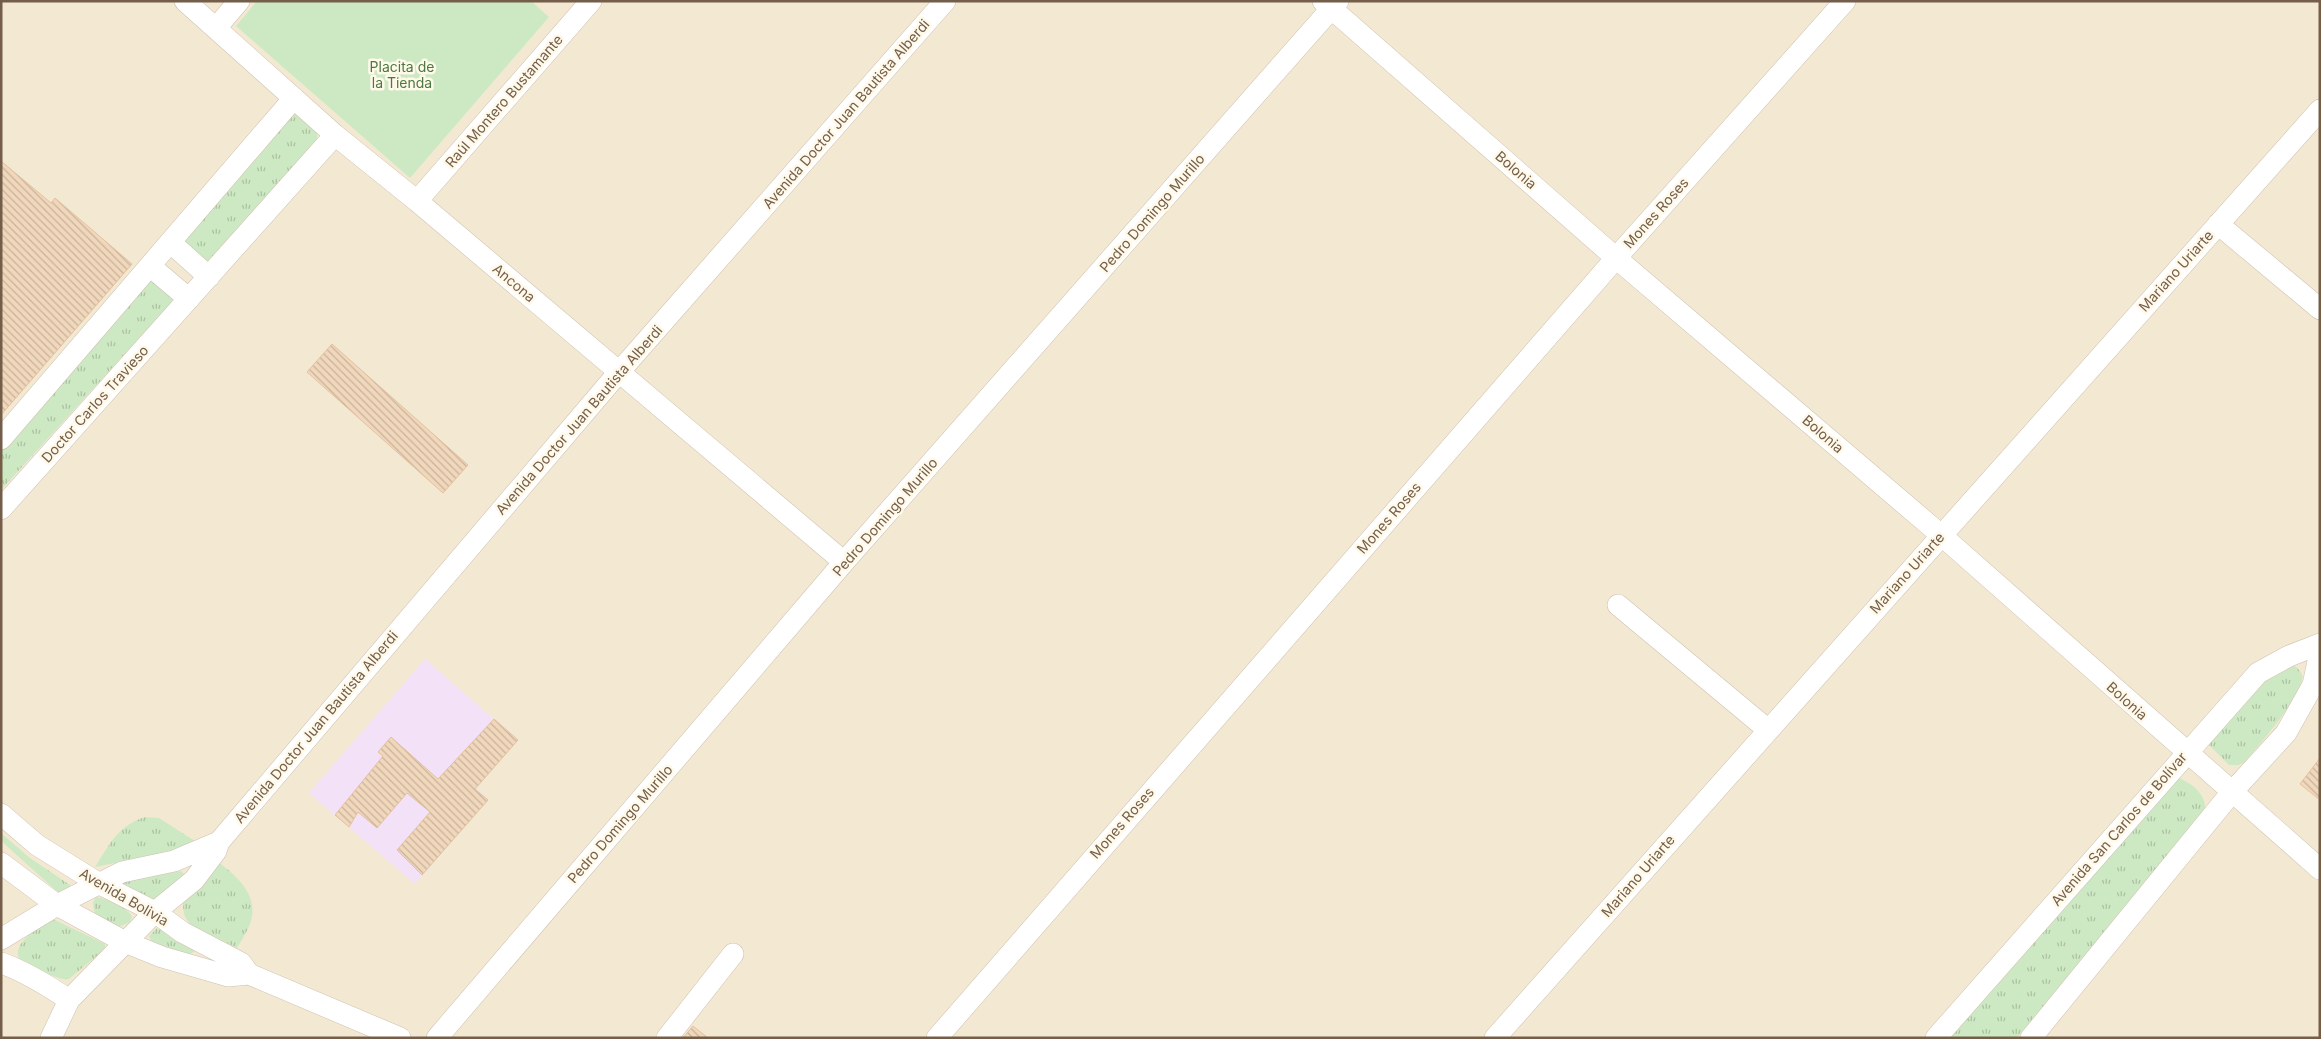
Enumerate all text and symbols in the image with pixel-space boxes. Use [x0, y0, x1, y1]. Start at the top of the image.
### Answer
street label: Avenida Doctor Juan Bautista Alberdi [759, 16, 932, 212]
street label: Raúl Montero Bustamante [441, 31, 566, 170]
park label: Placita de la Tienda [370, 58, 434, 91]
street label: Bolonia [1492, 147, 1540, 192]
street label: Pedro Domingo Murillo [1096, 150, 1208, 275]
street label: Mones Roses [1620, 174, 1692, 251]
street label: Mariano Uriarte [2135, 227, 2216, 315]
street label: Ancona [490, 260, 539, 305]
street label: Avenida Doctor Juan Bautista Alberdi [492, 322, 665, 518]
street label: Doctor Carlos Travieso [38, 342, 152, 466]
street label: Bolonia [1799, 411, 1847, 456]
street label: Pedro Domingo Murillo [829, 454, 941, 579]
street label: Mones Roses [1353, 479, 1424, 557]
street label: Mariano Uriarte [1866, 529, 1947, 617]
street label: Avenida Doctor Juan Bautista Alberdi [230, 627, 401, 826]
street label: Bolonia [2103, 678, 2151, 723]
street label: Avenida San Carlos de Bolívar [2047, 748, 2190, 909]
street label: Pedro Domingo Murillo [564, 761, 676, 886]
street label: Mones Roses [1086, 784, 1157, 862]
street label: Mariano Uriarte [1597, 831, 1678, 920]
street label: Avenida Bolivia [77, 864, 172, 929]

